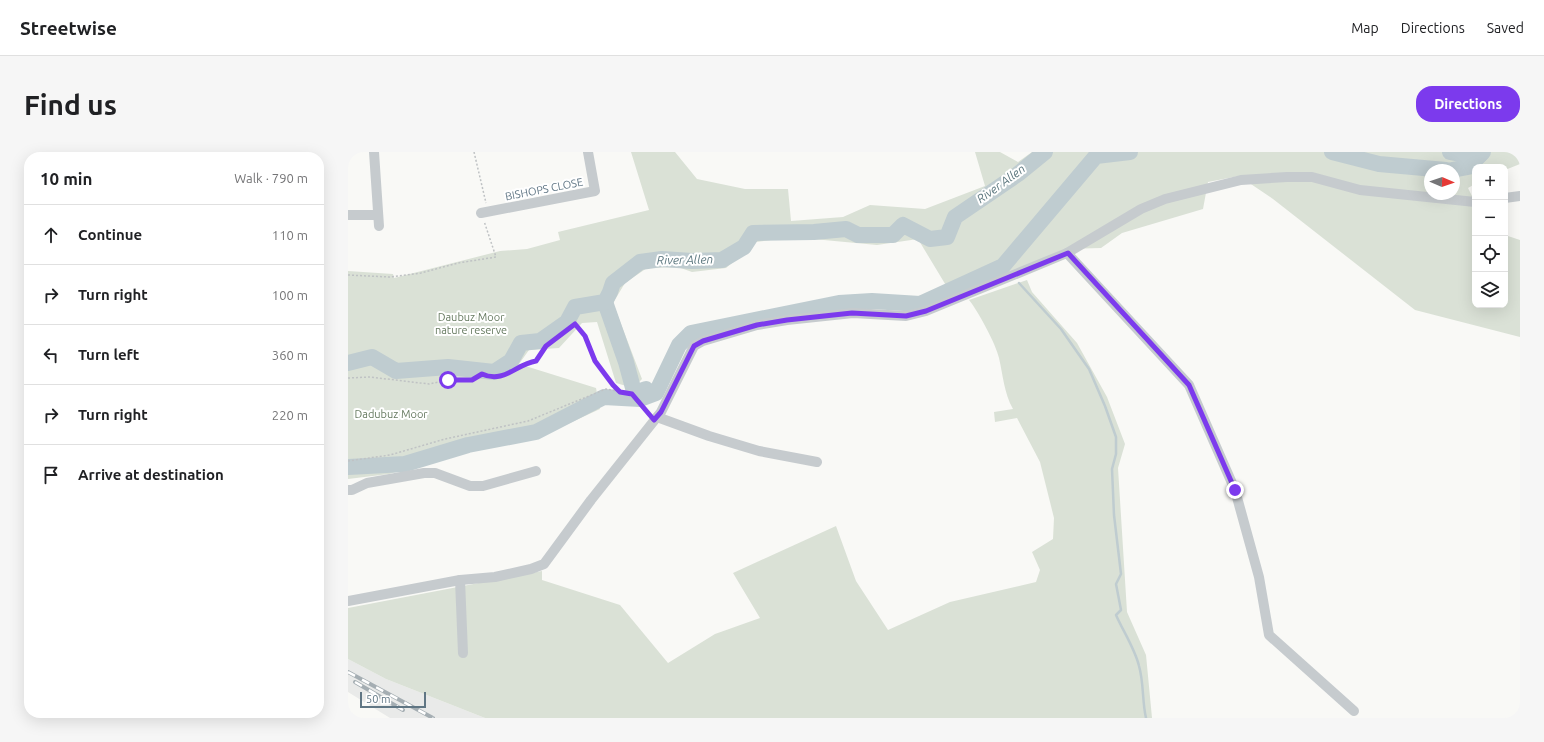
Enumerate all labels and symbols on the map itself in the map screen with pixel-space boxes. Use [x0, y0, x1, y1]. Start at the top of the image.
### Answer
water label: River Allen [974, 162, 1027, 205]
north arrow [1424, 164, 1460, 200]
street label: BISHOPS CLOSE [504, 176, 584, 202]
water label: River Allen [657, 253, 713, 266]
park label: Daubuz Moor nature reserve [435, 311, 507, 336]
route start [439, 371, 457, 389]
park label: Dadubuz Moor [354, 408, 428, 420]
route end [1226, 481, 1244, 499]
scale bar [360, 690, 426, 709]

